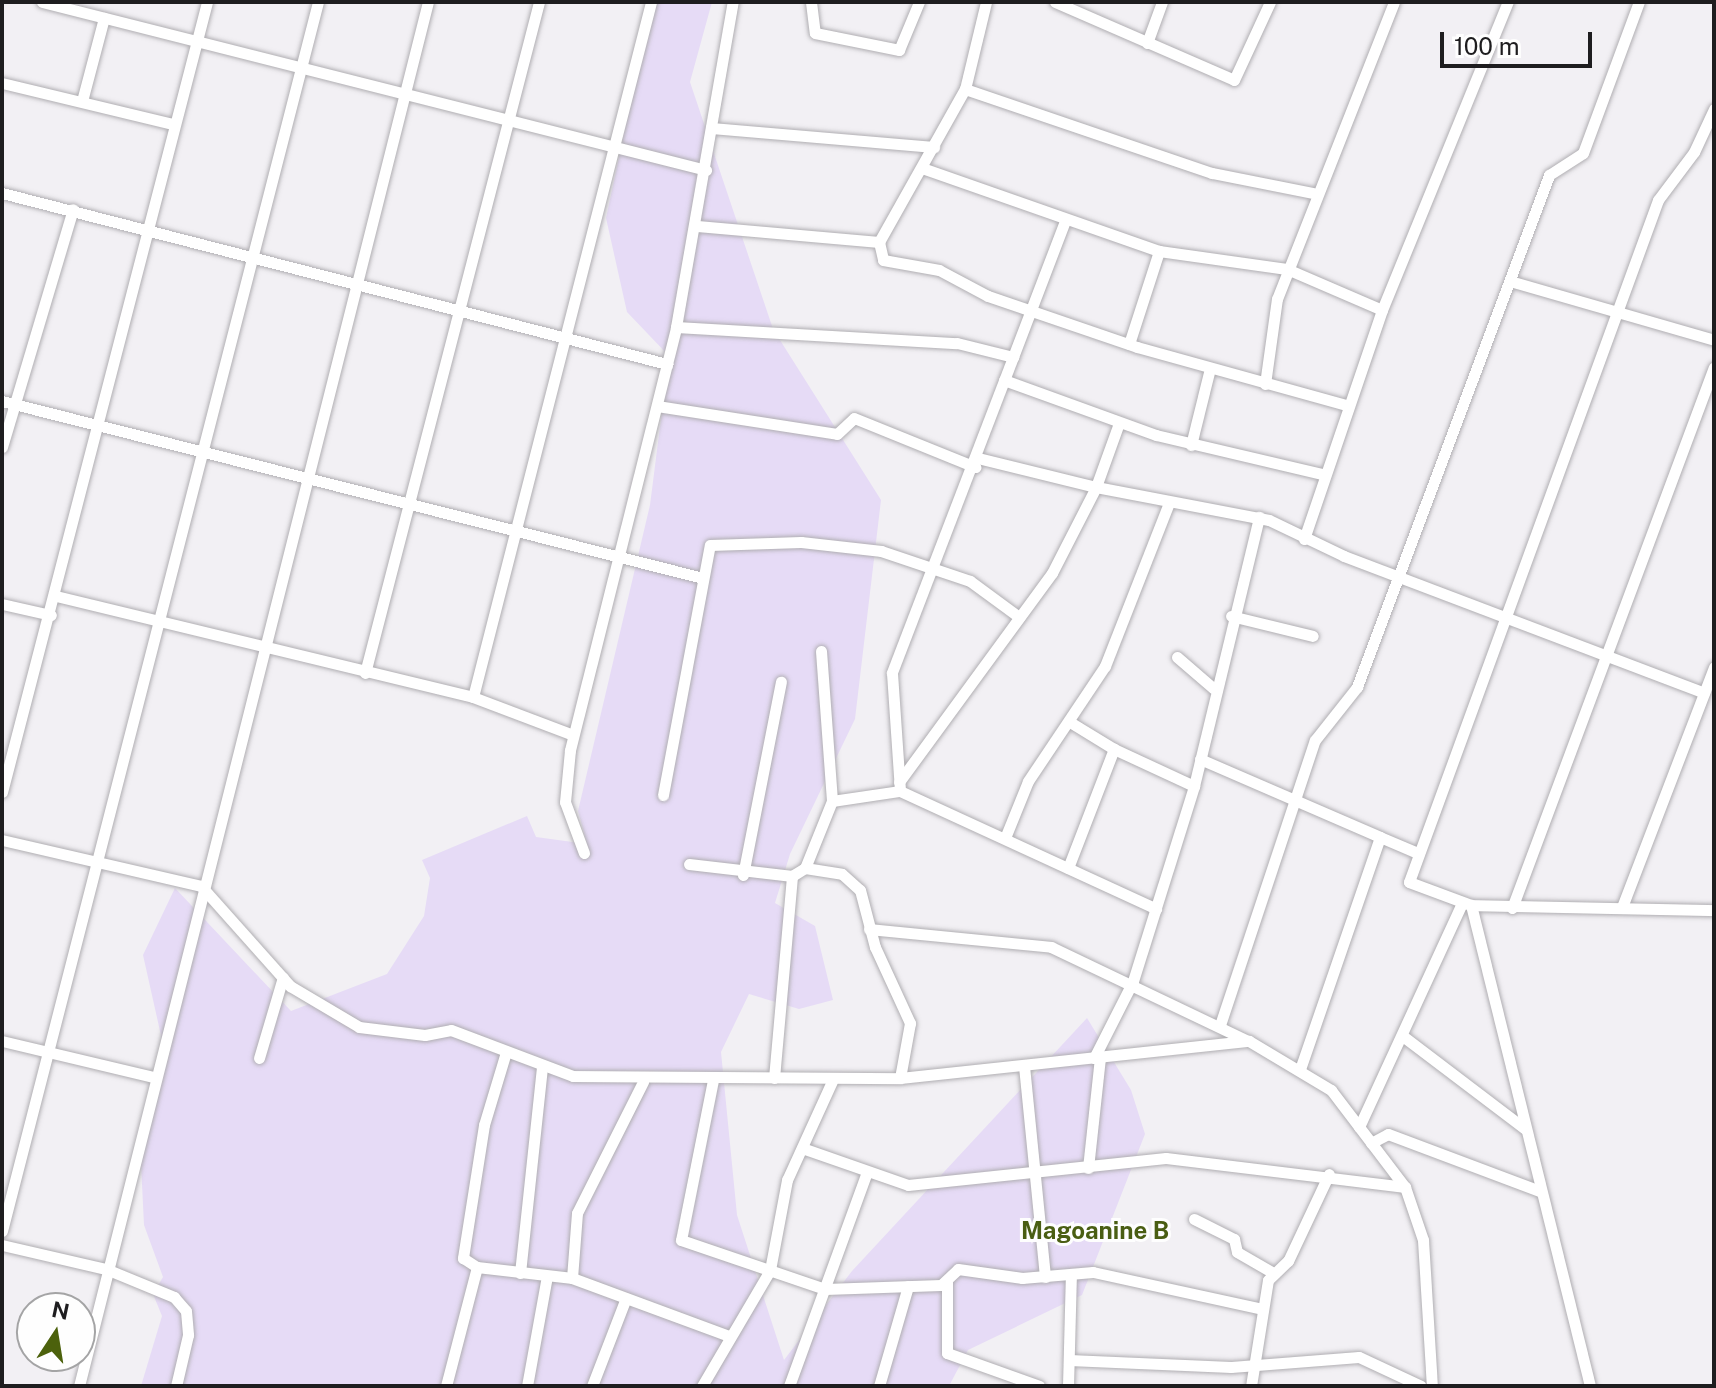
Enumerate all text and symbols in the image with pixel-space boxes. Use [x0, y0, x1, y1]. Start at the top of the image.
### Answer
scale bar [1444, 16, 1596, 66]
text: 100 m [1454, 32, 1520, 60]
district label: Magoanine B [1021, 1217, 1169, 1245]
north arrow [16, 1292, 96, 1372]
text: N [49, 1296, 72, 1325]

